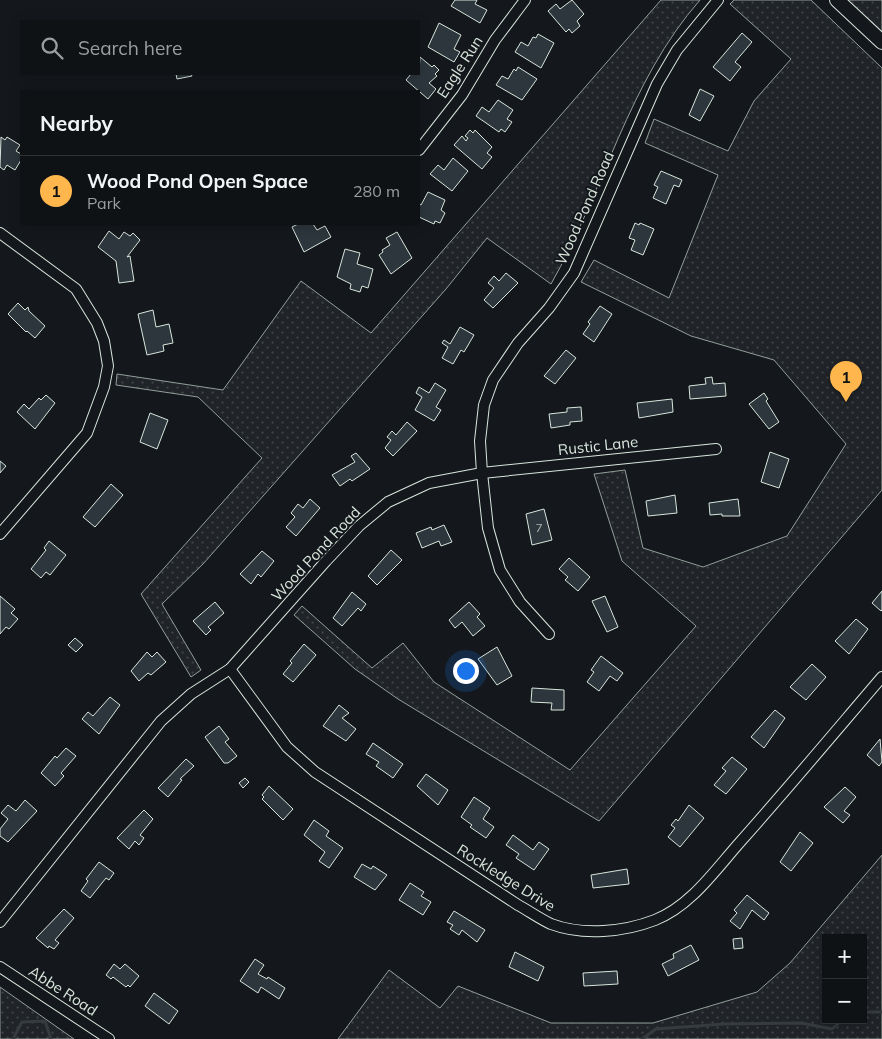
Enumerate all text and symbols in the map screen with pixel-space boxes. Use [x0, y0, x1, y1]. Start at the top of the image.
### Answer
search box [20, 20, 420, 75]
street label: Eagle Run [432, 32, 487, 101]
icon: search [38, 34, 66, 62]
text: Search here [78, 36, 182, 60]
text: Nearby [40, 110, 113, 136]
street label: Wood Pond Road [551, 148, 618, 268]
text: Wood Pond Open Space [87, 169, 308, 193]
text: 1 [51, 181, 61, 201]
text: 280 m [353, 181, 400, 201]
text: Park [87, 193, 121, 213]
pin: 1 [830, 361, 862, 402]
street label: Rustic Lane [557, 432, 639, 459]
street label: Wood Pond Road [267, 502, 364, 605]
house number: 7 [535, 520, 543, 535]
your location [453, 658, 479, 684]
street label: Rockledge Drive [454, 840, 559, 915]
map controls [822, 934, 867, 1024]
button: + [822, 934, 867, 979]
street label: Abbe Road [25, 961, 101, 1020]
button: − [822, 979, 867, 1024]

